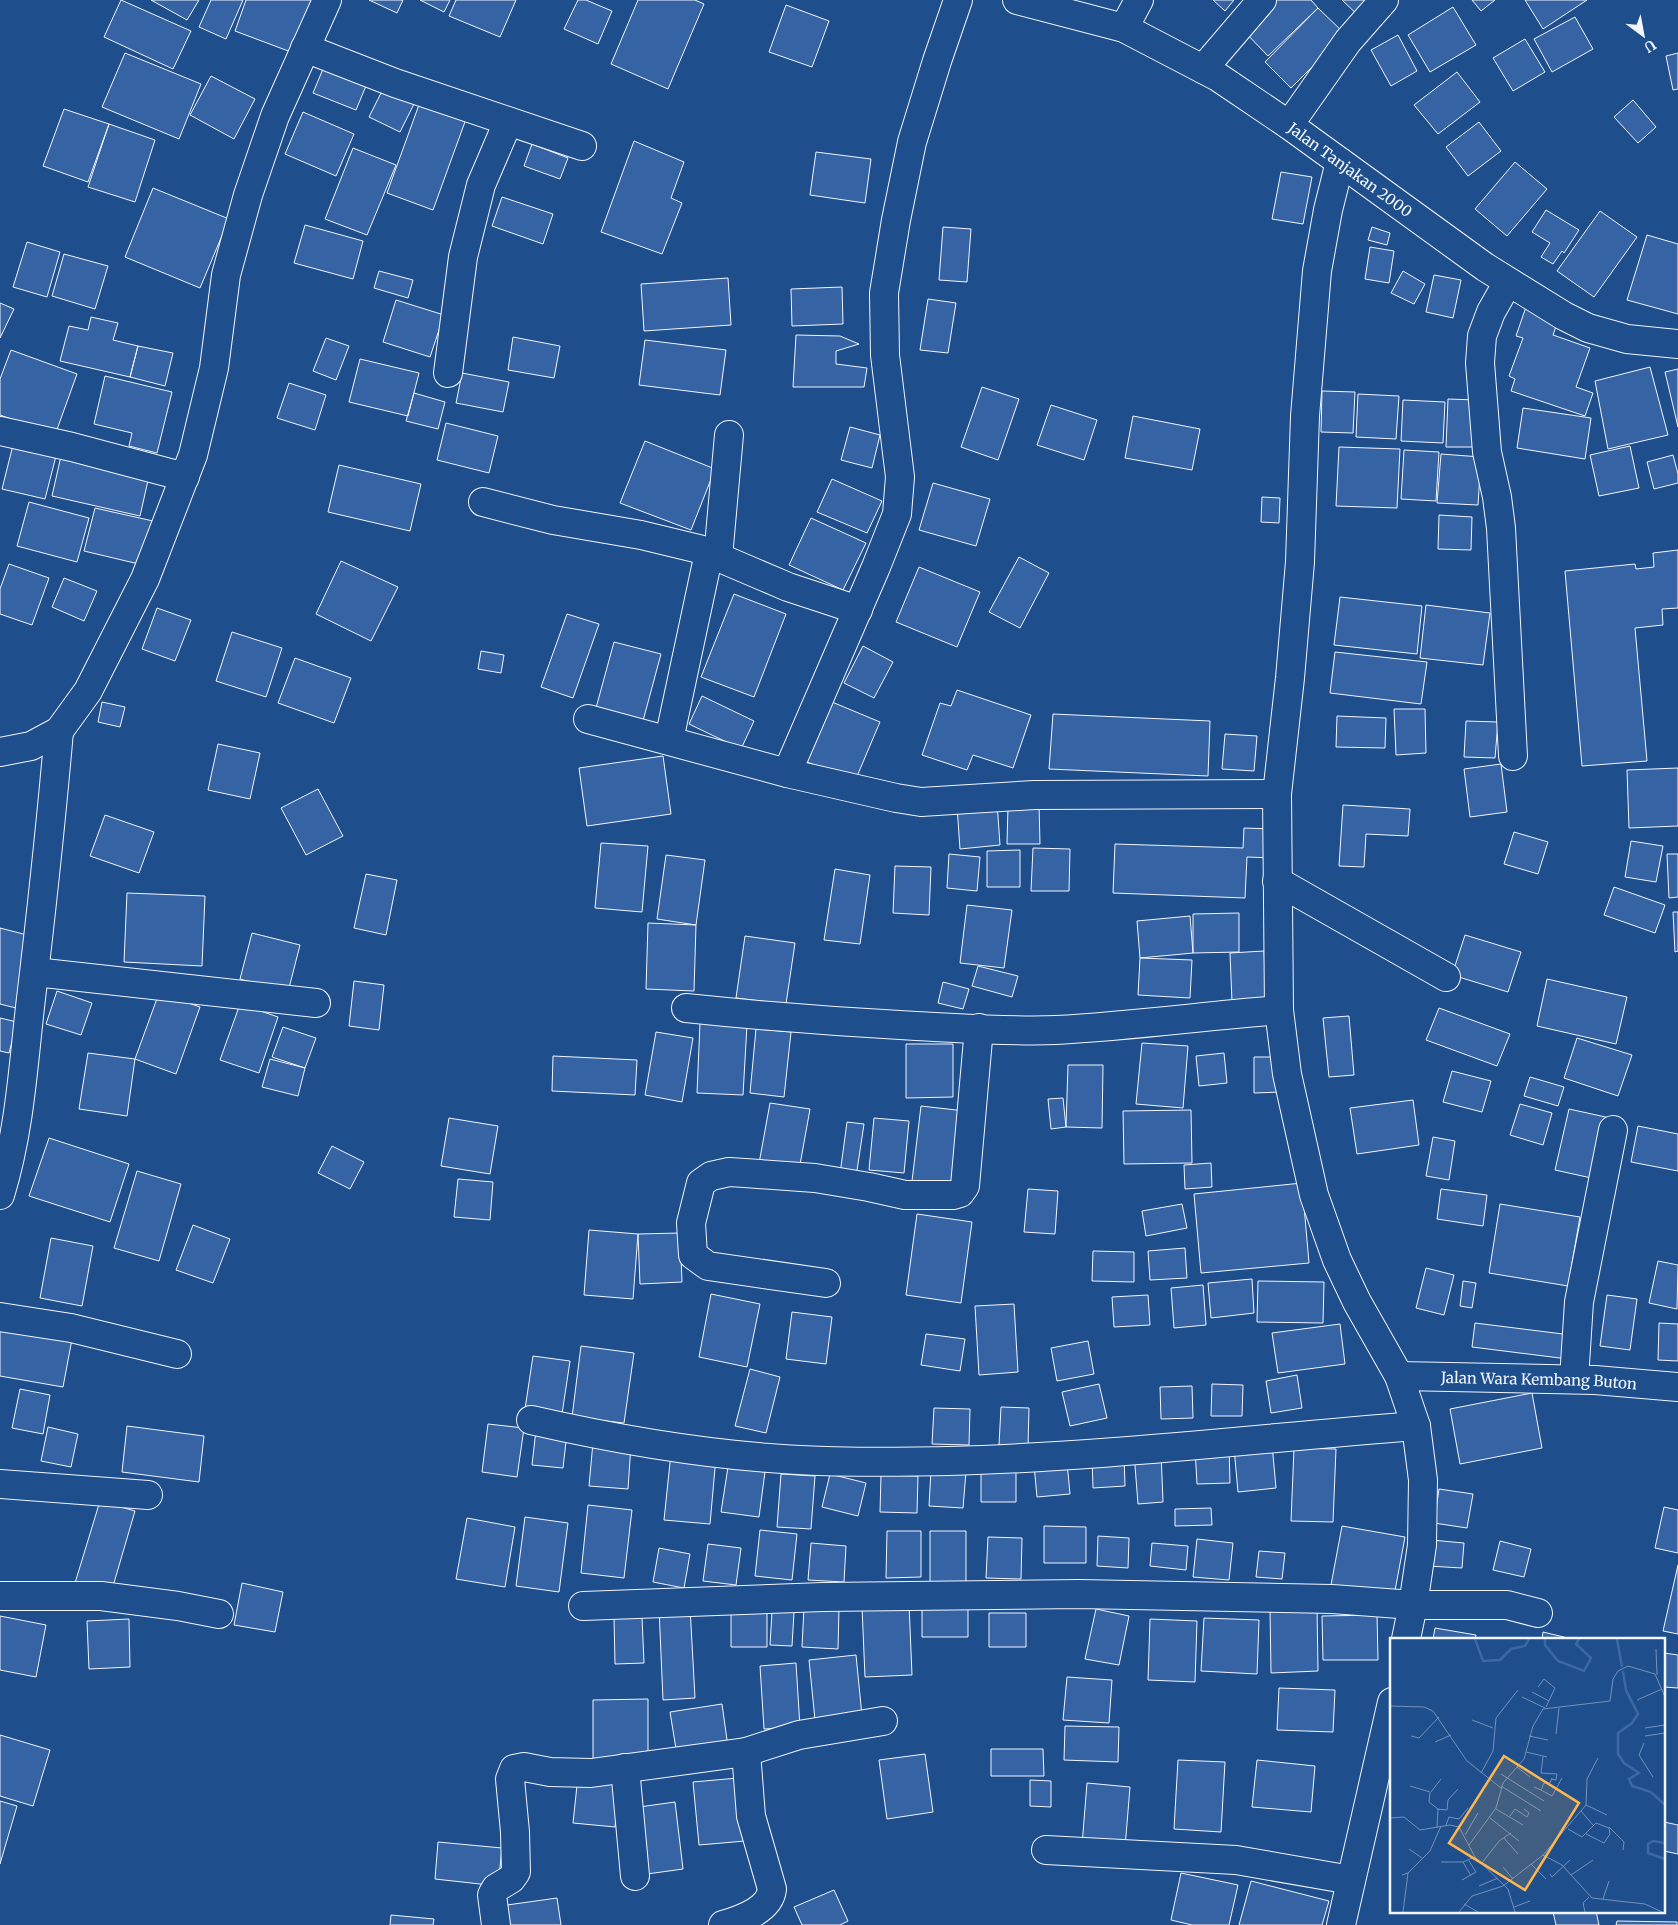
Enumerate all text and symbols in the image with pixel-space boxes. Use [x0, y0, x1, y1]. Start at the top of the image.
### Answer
north arrow [1618, 10, 1668, 60]
text: U [1640, 36, 1659, 57]
street label: Jalan Tanjakan 2000 [1284, 117, 1416, 221]
street label: Jalan Wara Kembang Buton [1440, 1367, 1638, 1393]
inset map [1390, 1638, 1666, 1912]

